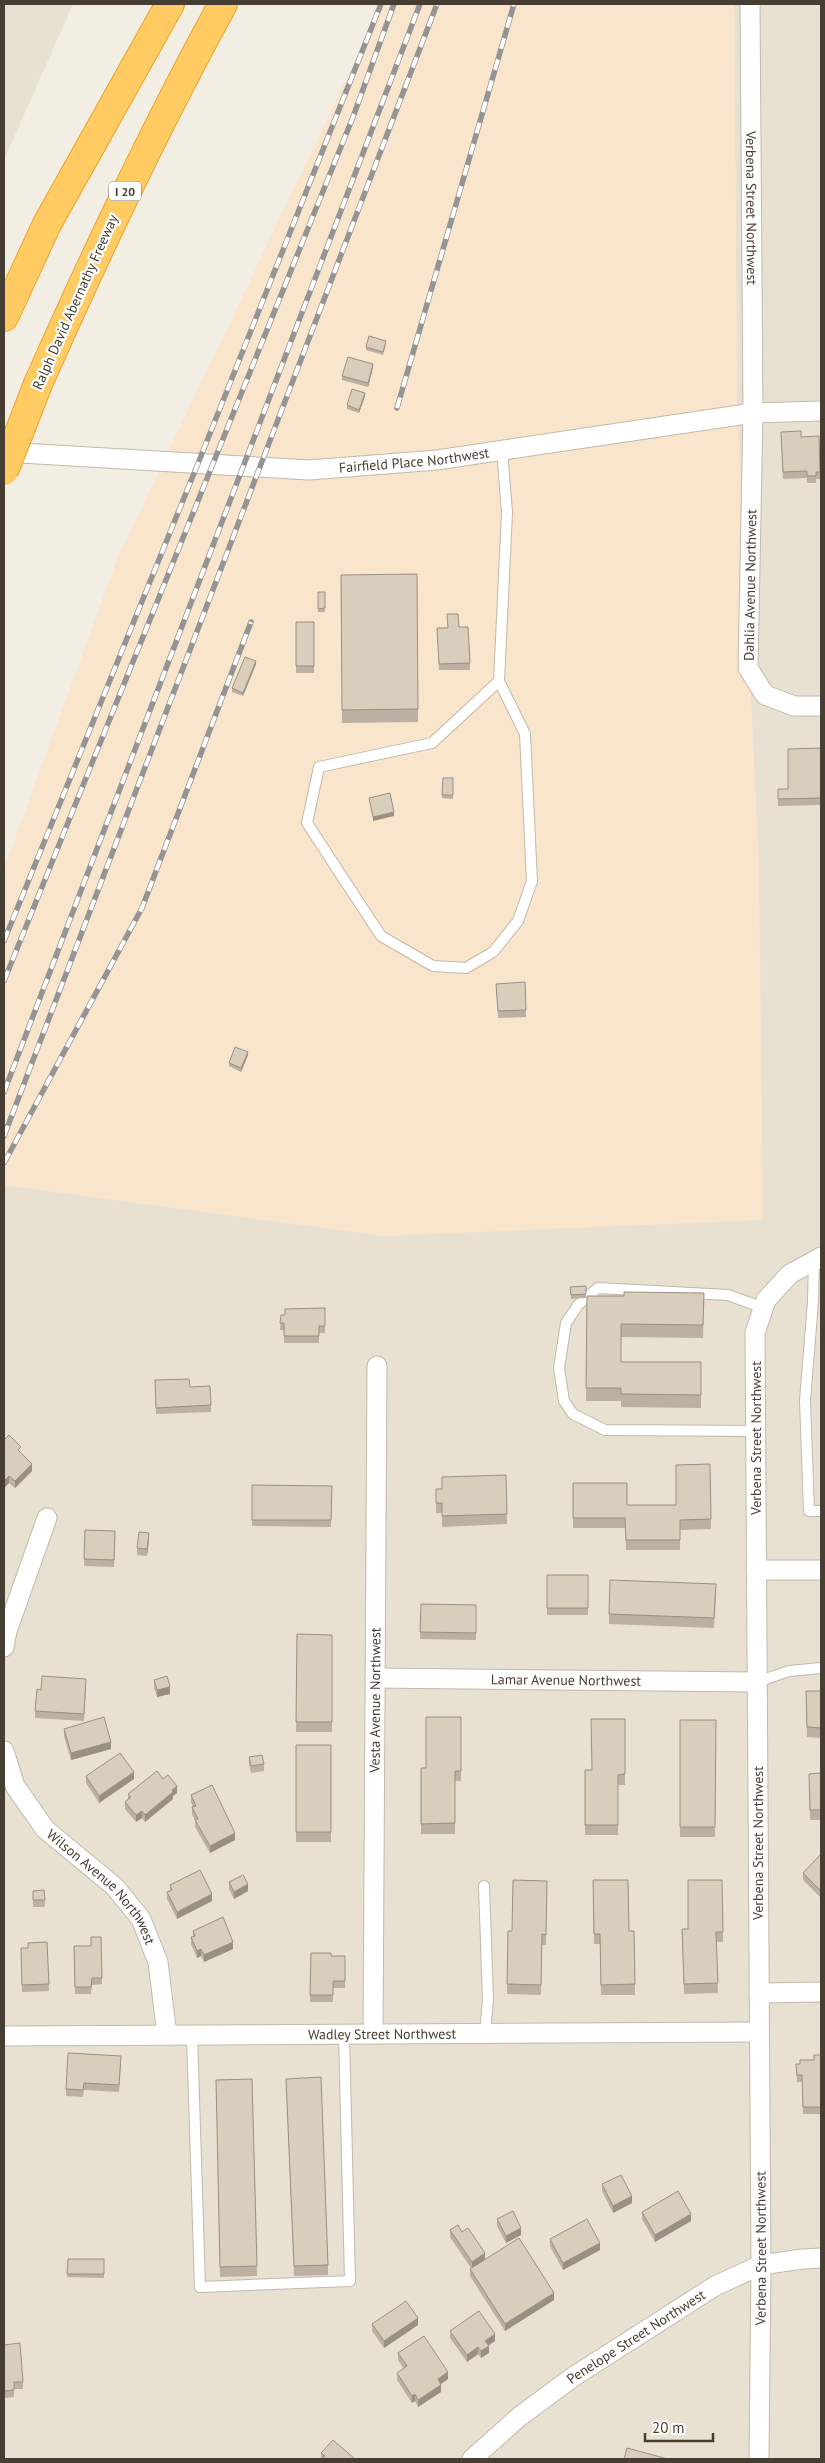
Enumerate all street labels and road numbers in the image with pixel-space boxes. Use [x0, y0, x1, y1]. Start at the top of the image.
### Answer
street label: Verbena Street Northwest [742, 130, 761, 285]
road number: I 20 [109, 182, 141, 200]
street label: Ralph David Abernathy Freeway [28, 211, 122, 392]
street label: Fairfield Place Northwest [338, 443, 491, 477]
street label: Dahlia Avenue Northwest [740, 509, 760, 661]
street label: Verbena Street Northwest [747, 1361, 765, 1516]
street label: Vesta Avenue Northwest [366, 1627, 384, 1774]
street label: Lamar Avenue Northwest [491, 1670, 641, 1690]
street label: Verbena Street Northwest [749, 1766, 767, 1921]
street label: Wilson Avenue Northwest [43, 1825, 159, 1947]
street label: Wadley Street Northwest [308, 2025, 456, 2043]
street label: Verbena Street Northwest [751, 2171, 770, 2326]
street label: Penelope Street Northwest [563, 2285, 709, 2388]

